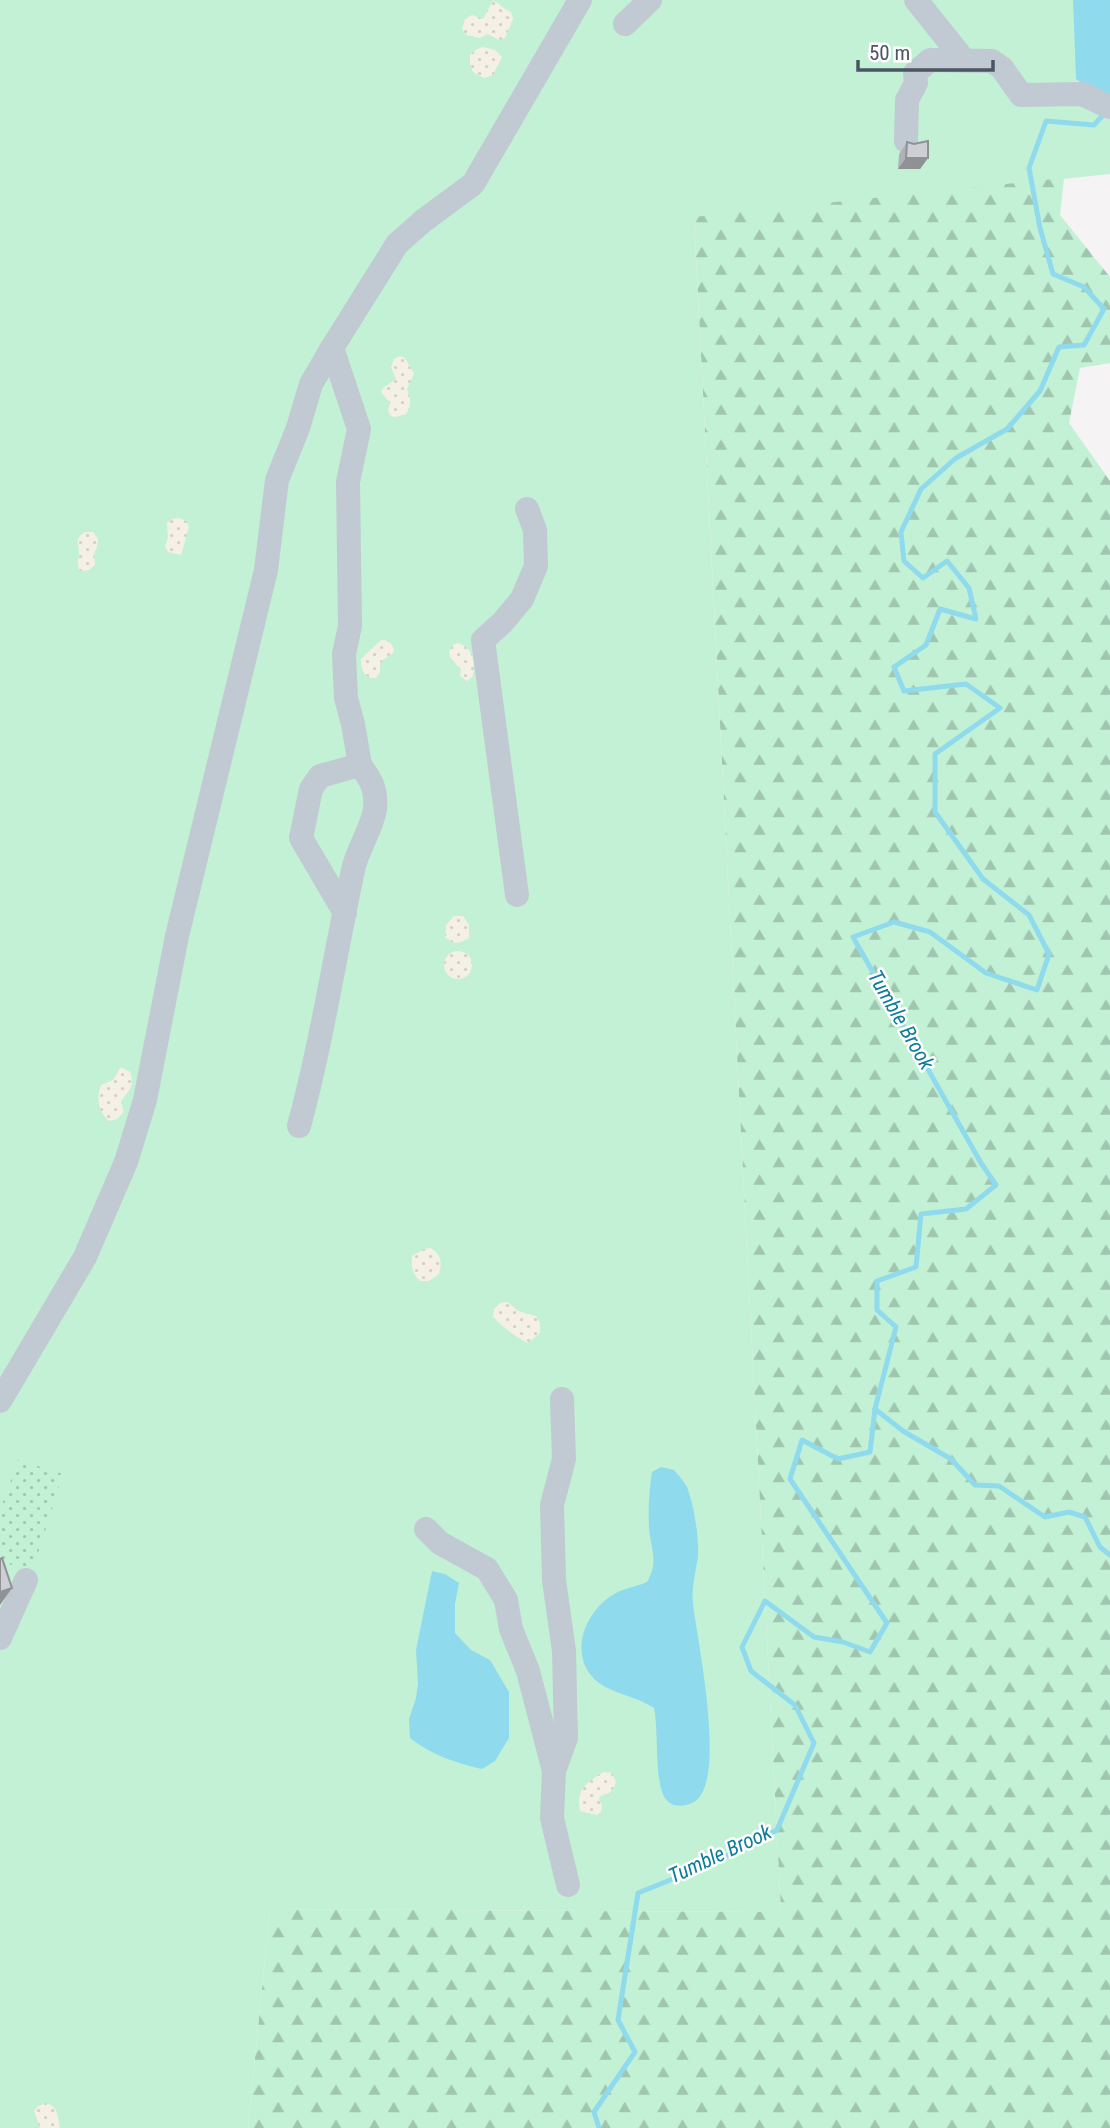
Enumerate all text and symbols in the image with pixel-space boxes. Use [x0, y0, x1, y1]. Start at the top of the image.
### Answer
scale bar [858, 28, 993, 72]
text: 50 m [869, 41, 910, 65]
water label: Tumble Brook [863, 966, 939, 1075]
water label: Tumble Brook [665, 1819, 776, 1888]

